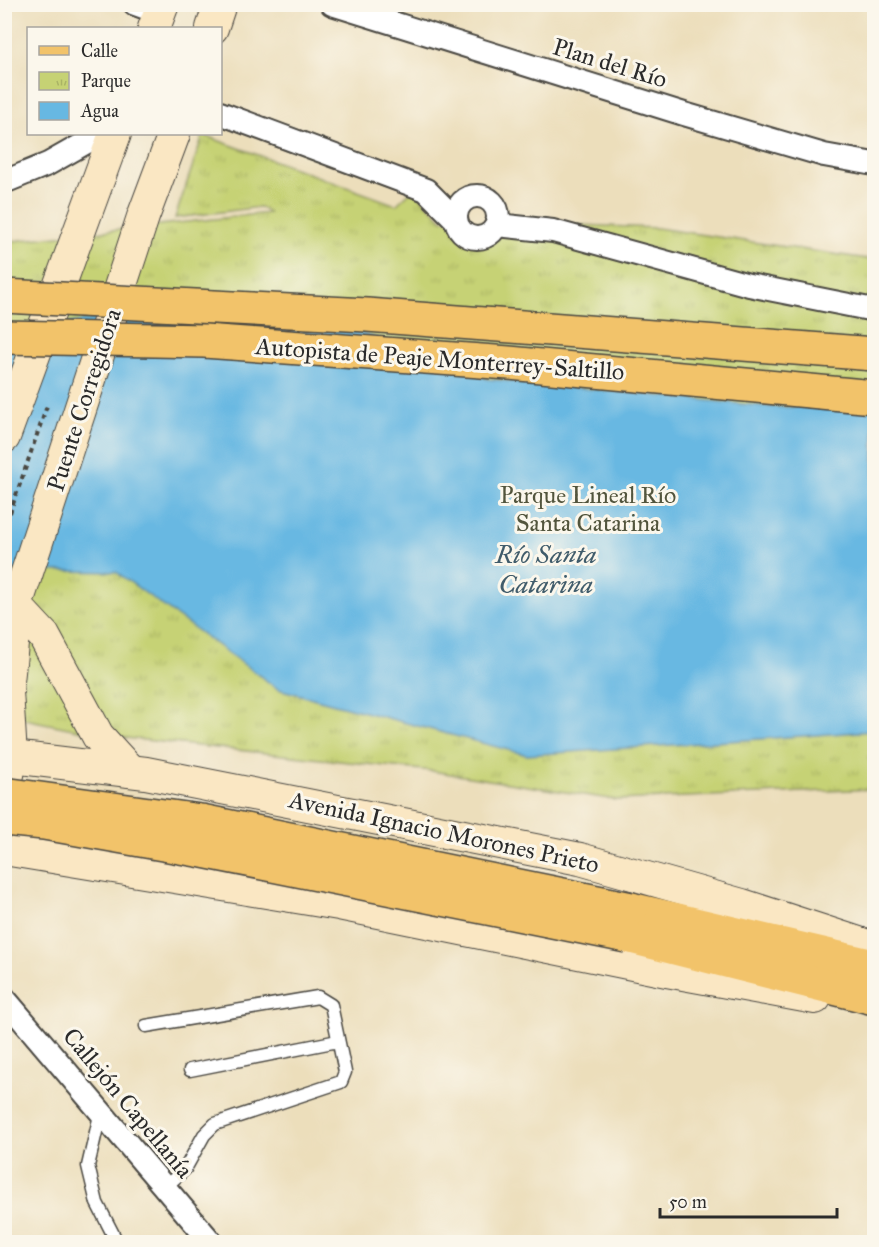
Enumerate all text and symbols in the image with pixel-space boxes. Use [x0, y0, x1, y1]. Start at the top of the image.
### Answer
legend [27, 27, 222, 135]
street label: Plan del Río [549, 31, 671, 95]
text: Calle [81, 40, 118, 62]
text: Parque [81, 70, 131, 93]
text: Agua [80, 100, 119, 123]
street label: Puente Corregidora [40, 304, 128, 495]
street label: Autopista de Peaje Monterrey-Saltillo [254, 331, 625, 387]
park label: Parque Lineal Río Santa Catarina [500, 480, 676, 538]
water label: Río Santa Catarina [494, 538, 597, 600]
street label: Avenida Ignacio Morones Prieto [285, 784, 602, 880]
street label: Callejón Capellanía [56, 1022, 200, 1185]
scale bar [660, 1181, 837, 1219]
text: 50 m [669, 1191, 707, 1213]

